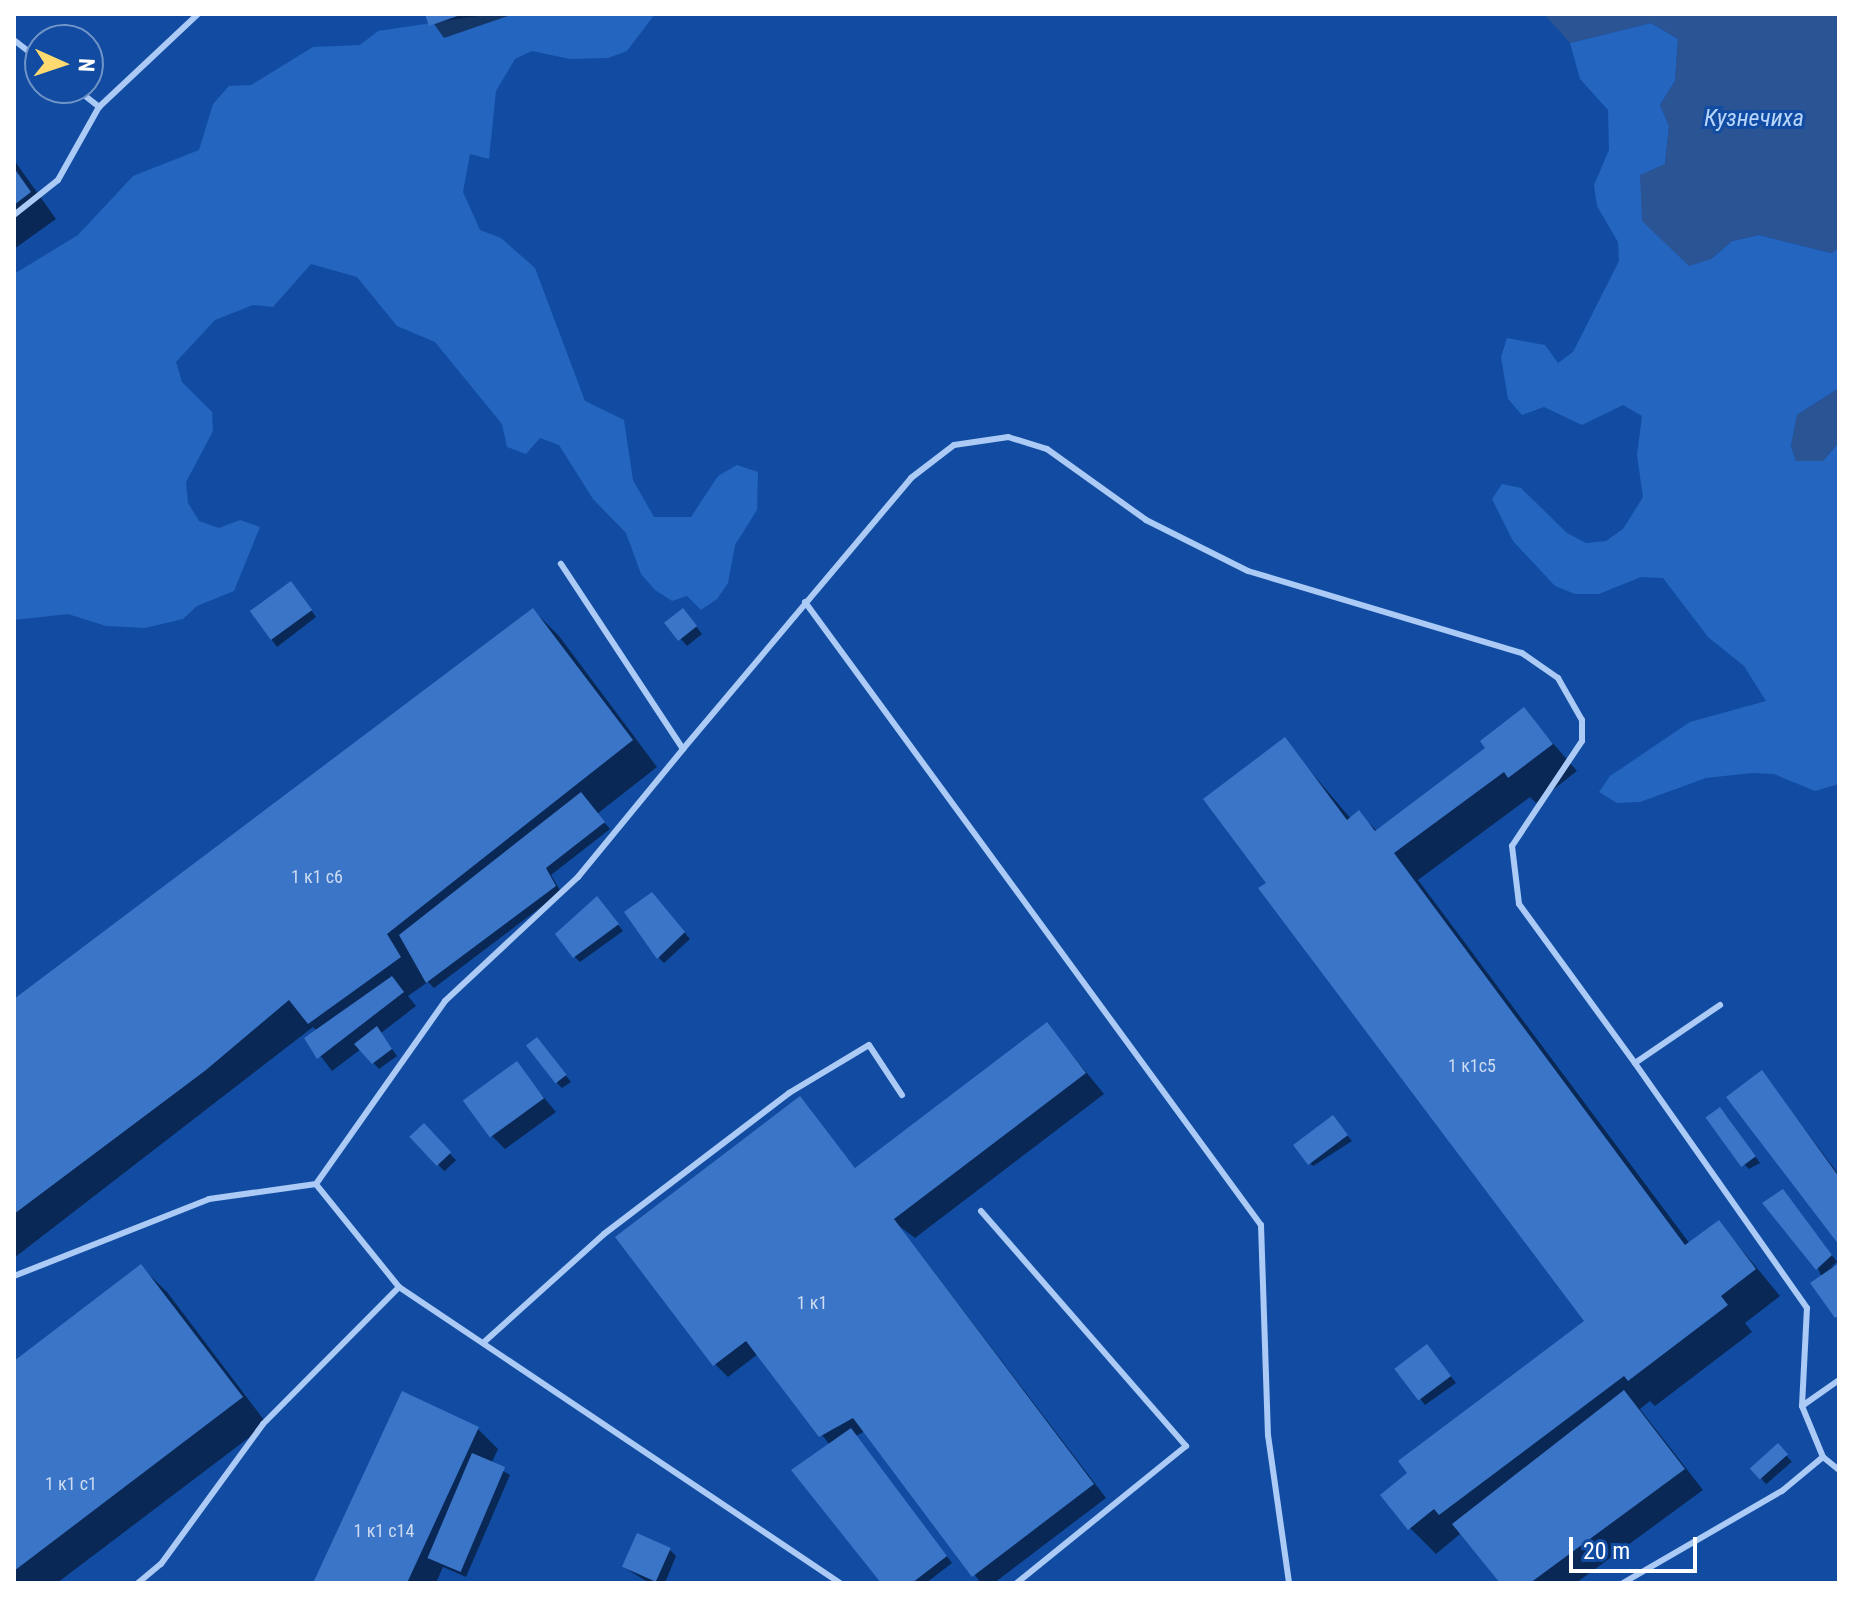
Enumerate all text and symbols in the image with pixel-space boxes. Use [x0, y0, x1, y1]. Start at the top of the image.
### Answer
north arrow [24, 24, 104, 104]
text: N [74, 58, 99, 73]
water label: Кузнечиха [1704, 105, 1804, 133]
house number: 1 к1 с6 [291, 866, 343, 888]
house number: 1 к1с5 [1448, 1055, 1496, 1077]
house number: 1 к1 [797, 1292, 827, 1314]
house number: 1 к1 с1 [45, 1473, 97, 1495]
house number: 1 к1 с14 [354, 1520, 414, 1542]
scale bar [1573, 1521, 1701, 1571]
text: 20 m [1583, 1537, 1630, 1565]

